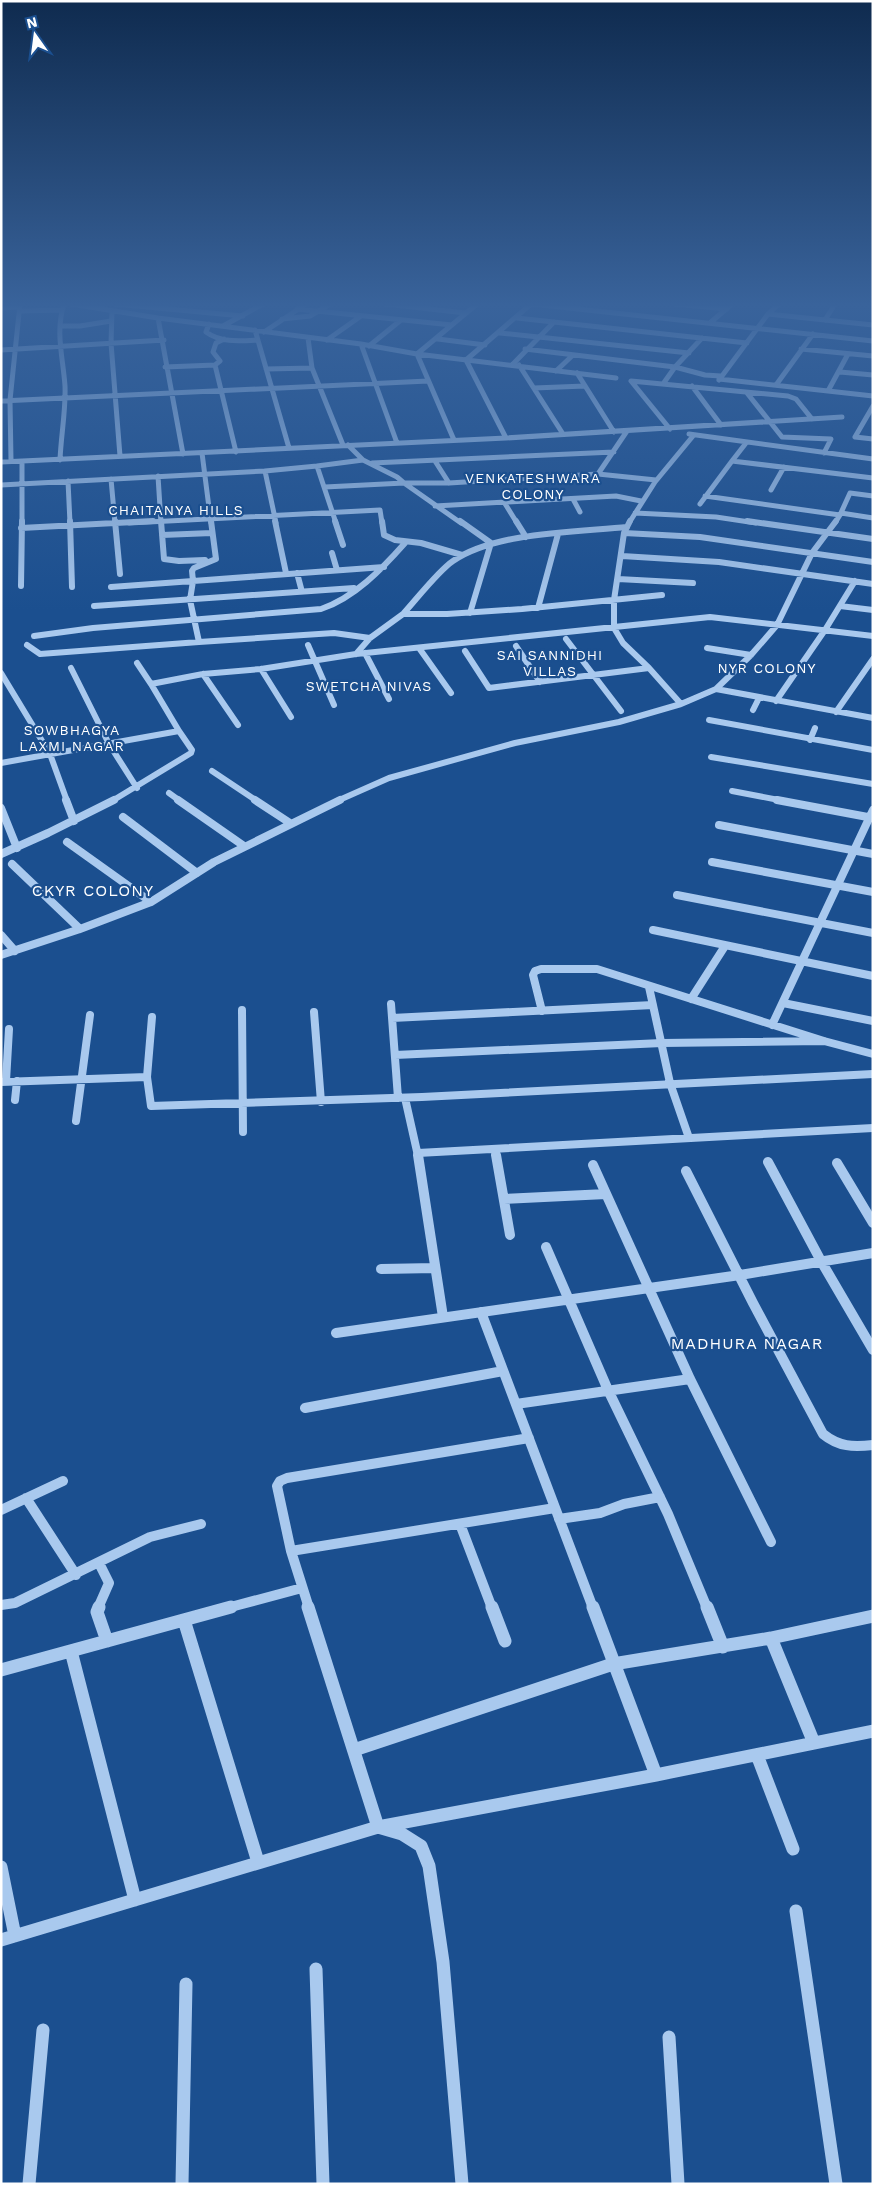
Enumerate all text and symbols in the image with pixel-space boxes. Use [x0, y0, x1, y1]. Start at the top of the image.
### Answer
north arrow [10, 10, 60, 60]
text: N [25, 13, 39, 31]
district label: VENKATESHWARA COLONY [465, 470, 601, 502]
district label: CHAITANYA HILLS [108, 502, 244, 518]
district label: SAI SANNIDHI VILLAS [497, 647, 603, 679]
district label: NYR COLONY [718, 660, 816, 676]
district label: SWETCHA NIVAS [306, 678, 432, 694]
district label: SOWBHAGYA LAXMI NAGAR [19, 722, 125, 754]
district label: CKYR COLONY [32, 881, 154, 900]
district label: MADHURA NAGAR [671, 1334, 823, 1353]

